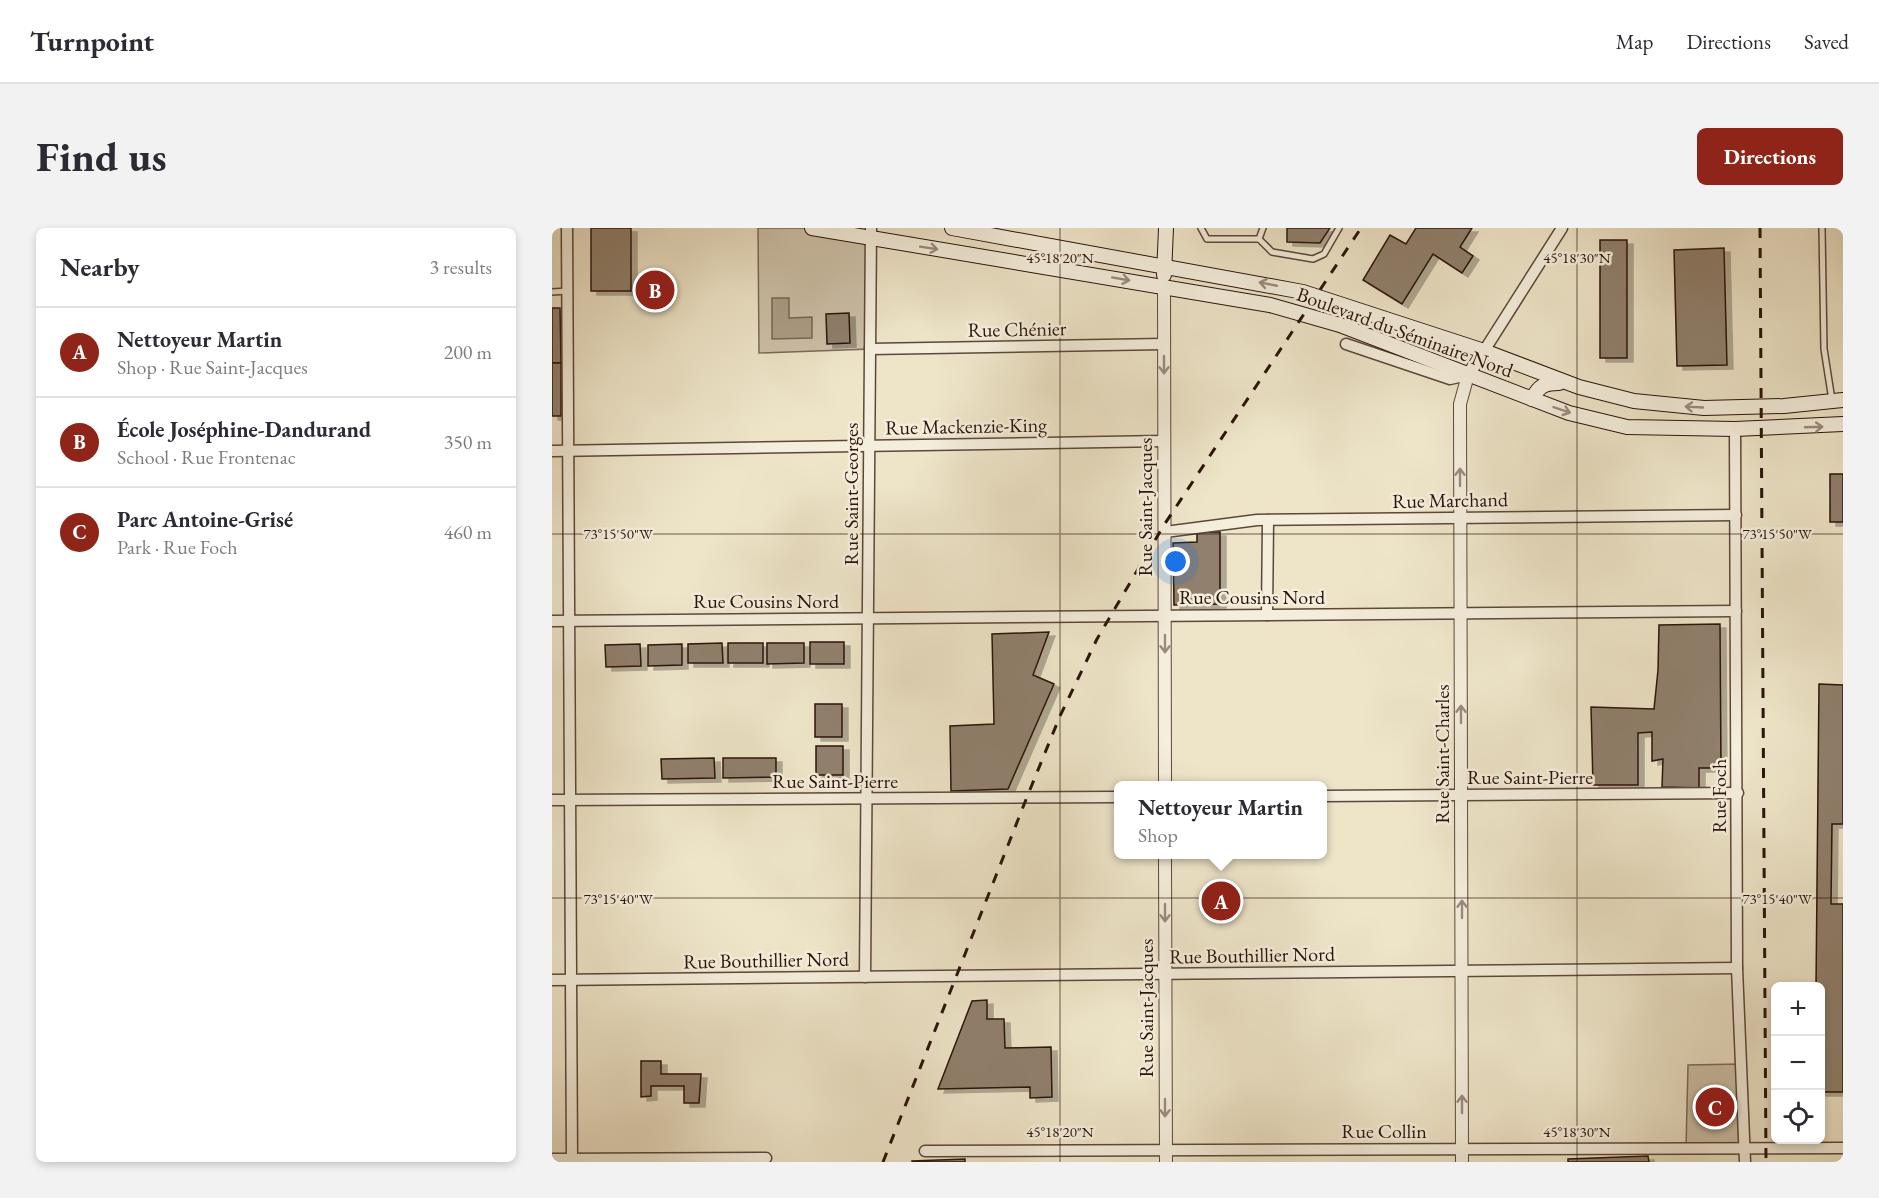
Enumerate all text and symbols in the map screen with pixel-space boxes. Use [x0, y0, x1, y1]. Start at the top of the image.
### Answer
text: Turnpoint [30, 23, 154, 59]
text: Map [1616, 28, 1653, 55]
text: Directions [1686, 28, 1771, 55]
text: Saved [1804, 28, 1849, 55]
button: Directions [1697, 128, 1843, 185]
text: Find us [36, 129, 167, 184]
one-way arrow [919, 242, 938, 253]
text: 45°18'20"N [1026, 248, 1094, 267]
text: 45°18'30"N [1543, 248, 1611, 267]
text: Nearby [60, 250, 140, 284]
text: 3 results [429, 254, 492, 280]
pin: B [636, 268, 674, 312]
one-way arrow [1111, 273, 1131, 284]
one-way arrow [1258, 278, 1278, 289]
street label: Boulevard du Séminaire Nord [1293, 281, 1518, 384]
street label: Rue Chénier [967, 315, 1067, 343]
text: Nettoyeur Martin [117, 325, 282, 354]
text: A [72, 339, 87, 365]
text: 200 m [444, 339, 492, 365]
text: Shop · Rue Saint-Jacques [117, 354, 308, 380]
one-way arrow [1158, 355, 1170, 375]
one-way arrow [1684, 402, 1704, 413]
one-way arrow [1552, 406, 1571, 417]
street label: Rue Mackenzie-King [885, 412, 1047, 440]
text: École Joséphine-Dandurand [117, 415, 371, 444]
one-way arrow [1803, 422, 1823, 433]
street label: Rue Saint-Georges [838, 423, 864, 565]
text: B [73, 429, 86, 455]
text: 350 m [444, 429, 492, 455]
street label: Rue Saint-Jacques [1132, 438, 1158, 576]
text: School · Rue Frontenac [117, 444, 296, 470]
one-way arrow [1454, 467, 1466, 487]
street label: Rue Marchand [1392, 486, 1509, 514]
text: Parc Antoine-Grisé [117, 505, 293, 534]
text: C [72, 519, 87, 545]
text: 460 m [444, 519, 492, 545]
text: 73°15'50"W [583, 524, 653, 543]
text: 73°15'50"W [1742, 524, 1812, 543]
text: Park · Rue Foch [117, 534, 238, 560]
your location [1161, 547, 1190, 576]
street label: Rue Cousins Nord [1179, 584, 1326, 610]
street label: Rue Cousins Nord [693, 588, 840, 614]
one-way arrow [1159, 634, 1171, 654]
street label: Rue Saint-Charles [1429, 684, 1455, 824]
one-way arrow [1455, 704, 1467, 724]
street label: Rue Foch [1706, 759, 1732, 833]
street label: Rue Saint-Pierre [1467, 764, 1593, 790]
street label: Rue Saint-Pierre [772, 768, 898, 794]
popup [1114, 781, 1327, 859]
text: Nettoyeur Martin [1138, 793, 1303, 822]
text: Shop [1138, 822, 1178, 848]
pin: A [1202, 878, 1240, 924]
text: 73°15'40"W [583, 889, 653, 908]
text: 73°15'40"W [1742, 889, 1812, 908]
one-way arrow [1456, 899, 1468, 919]
one-way arrow [1159, 902, 1171, 922]
street label: Rue Saint-Jacques [1133, 939, 1159, 1077]
street label: Rue Bouthillier Nord [1169, 941, 1336, 969]
street label: Rue Bouthillier Nord [683, 946, 850, 974]
map controls [1771, 982, 1825, 1144]
button: + [1771, 982, 1825, 1036]
button: − [1771, 1036, 1825, 1090]
pin: C [1696, 1084, 1734, 1130]
button: locate [1771, 1090, 1825, 1144]
one-way arrow [1456, 1094, 1468, 1114]
one-way arrow [1160, 1097, 1171, 1117]
street label: Rue Collin [1341, 1118, 1427, 1144]
text: 45°18'20"N [1026, 1122, 1094, 1141]
text: 45°18'30"N [1543, 1122, 1611, 1141]

